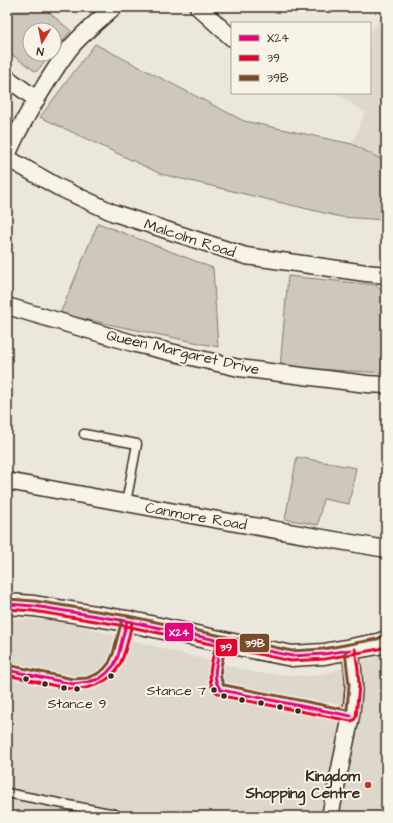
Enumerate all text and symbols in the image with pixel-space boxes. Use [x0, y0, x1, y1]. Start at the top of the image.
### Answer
north arrow [22, 22, 62, 62]
legend [231, 22, 371, 94]
text: X24 [267, 30, 289, 47]
text: N [36, 43, 45, 59]
text: 39 [267, 50, 280, 67]
text: 39B [267, 70, 289, 87]
street label: Malcolm Road [142, 214, 238, 263]
street label: Queen Margaret Drive [104, 325, 261, 381]
street label: Canmore Road [144, 497, 249, 536]
line badge: X24 [164, 622, 194, 642]
text: X24 [169, 625, 190, 640]
line badge: 39B [239, 633, 270, 653]
text: 39B [244, 636, 265, 651]
line badge: 39 [215, 638, 238, 657]
text: 39 [219, 640, 232, 655]
unlabelled marker [106, 671, 116, 681]
unlabelled marker [21, 674, 31, 684]
unlabelled marker [40, 679, 50, 689]
place label: Stance 7 [147, 681, 206, 701]
unlabelled marker [59, 683, 69, 693]
marker: Stance 9 [72, 684, 82, 694]
marker: Stance 7 [209, 685, 219, 695]
unlabelled marker [219, 691, 229, 701]
place label: Stance 9 [48, 694, 106, 714]
unlabelled marker [237, 695, 247, 705]
unlabelled marker [256, 698, 266, 708]
unlabelled marker [275, 702, 285, 712]
unlabelled marker [293, 706, 303, 716]
place label: Kingdom Shopping Centre [245, 766, 360, 806]
marker: Kingdom Shopping Centre [363, 780, 373, 790]

